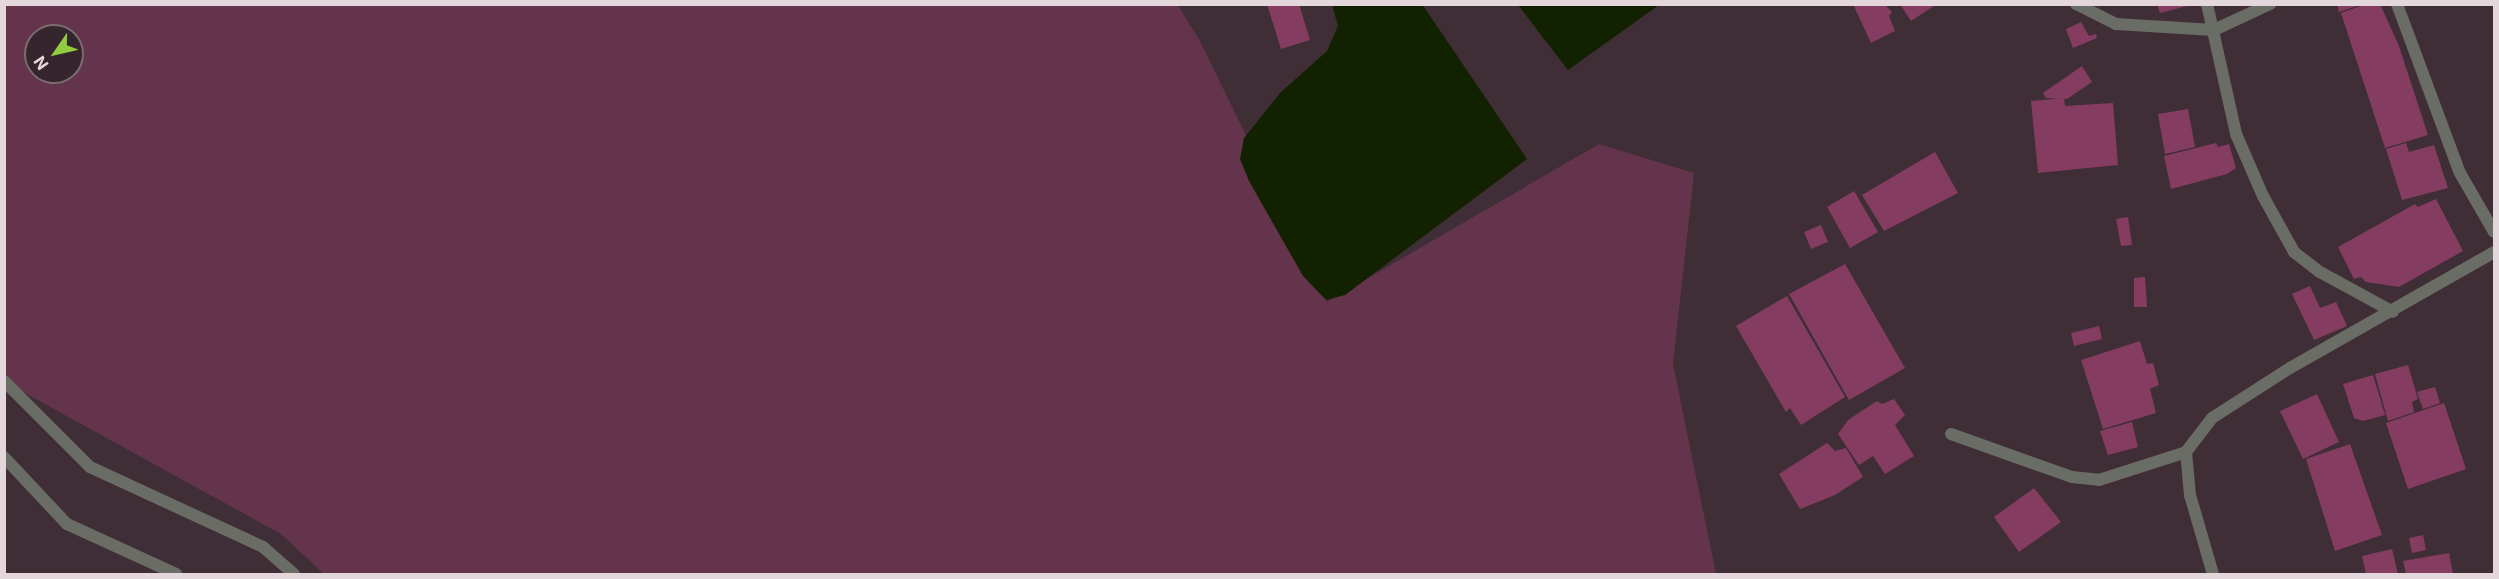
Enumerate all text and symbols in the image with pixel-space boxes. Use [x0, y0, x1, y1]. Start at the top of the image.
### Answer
north arrow [24, 24, 84, 84]
text: N [29, 52, 52, 74]

